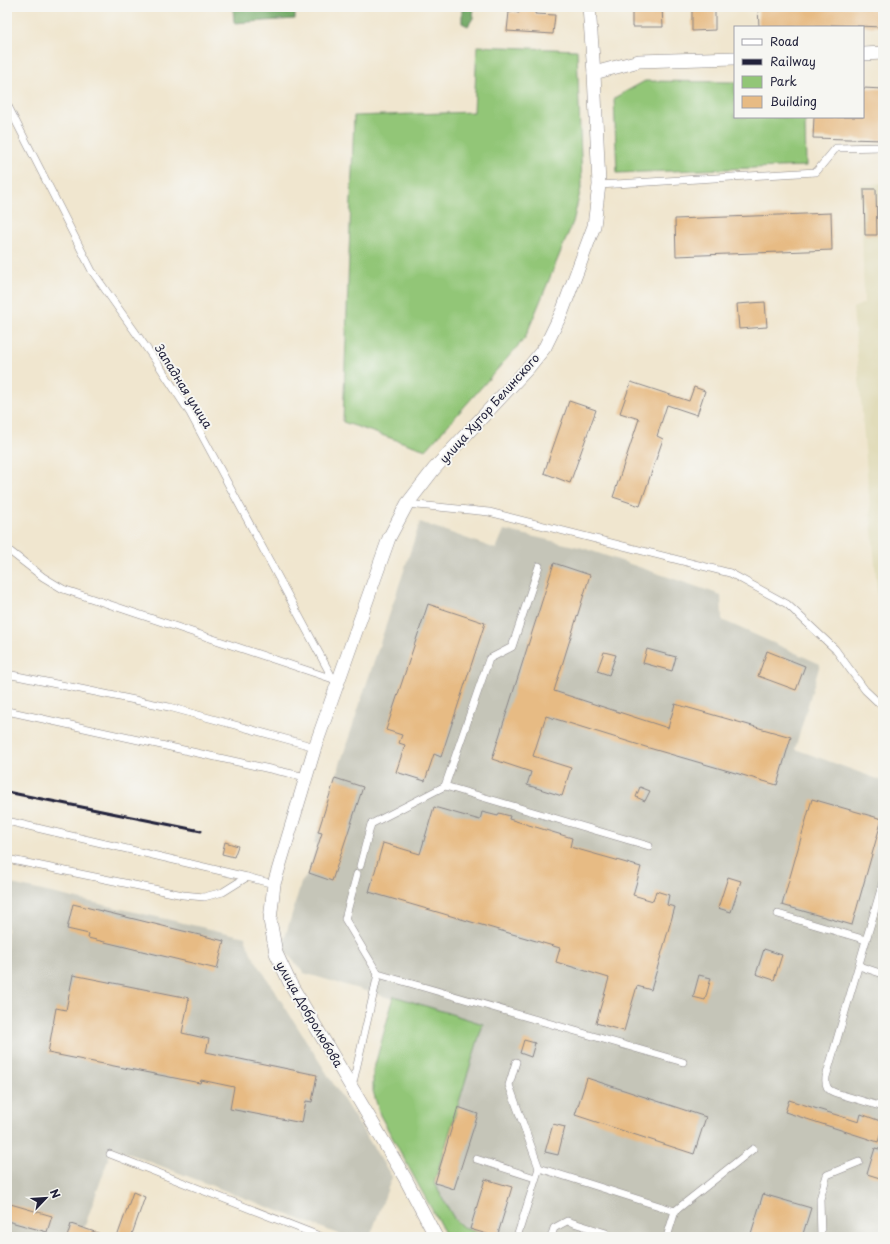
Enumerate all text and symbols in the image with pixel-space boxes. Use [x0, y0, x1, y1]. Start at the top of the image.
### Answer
legend [734, 26, 864, 118]
text: Road [770, 32, 799, 50]
text: Railway [770, 52, 816, 70]
text: Park [770, 72, 797, 90]
text: Building [770, 92, 817, 110]
street label: Западная улица [151, 340, 217, 432]
street label: улица Хутор Белинского [435, 349, 543, 467]
street label: улица Добролюбова [272, 957, 348, 1071]
north arrow [26, 1178, 66, 1218]
text: N [46, 1186, 65, 1201]

